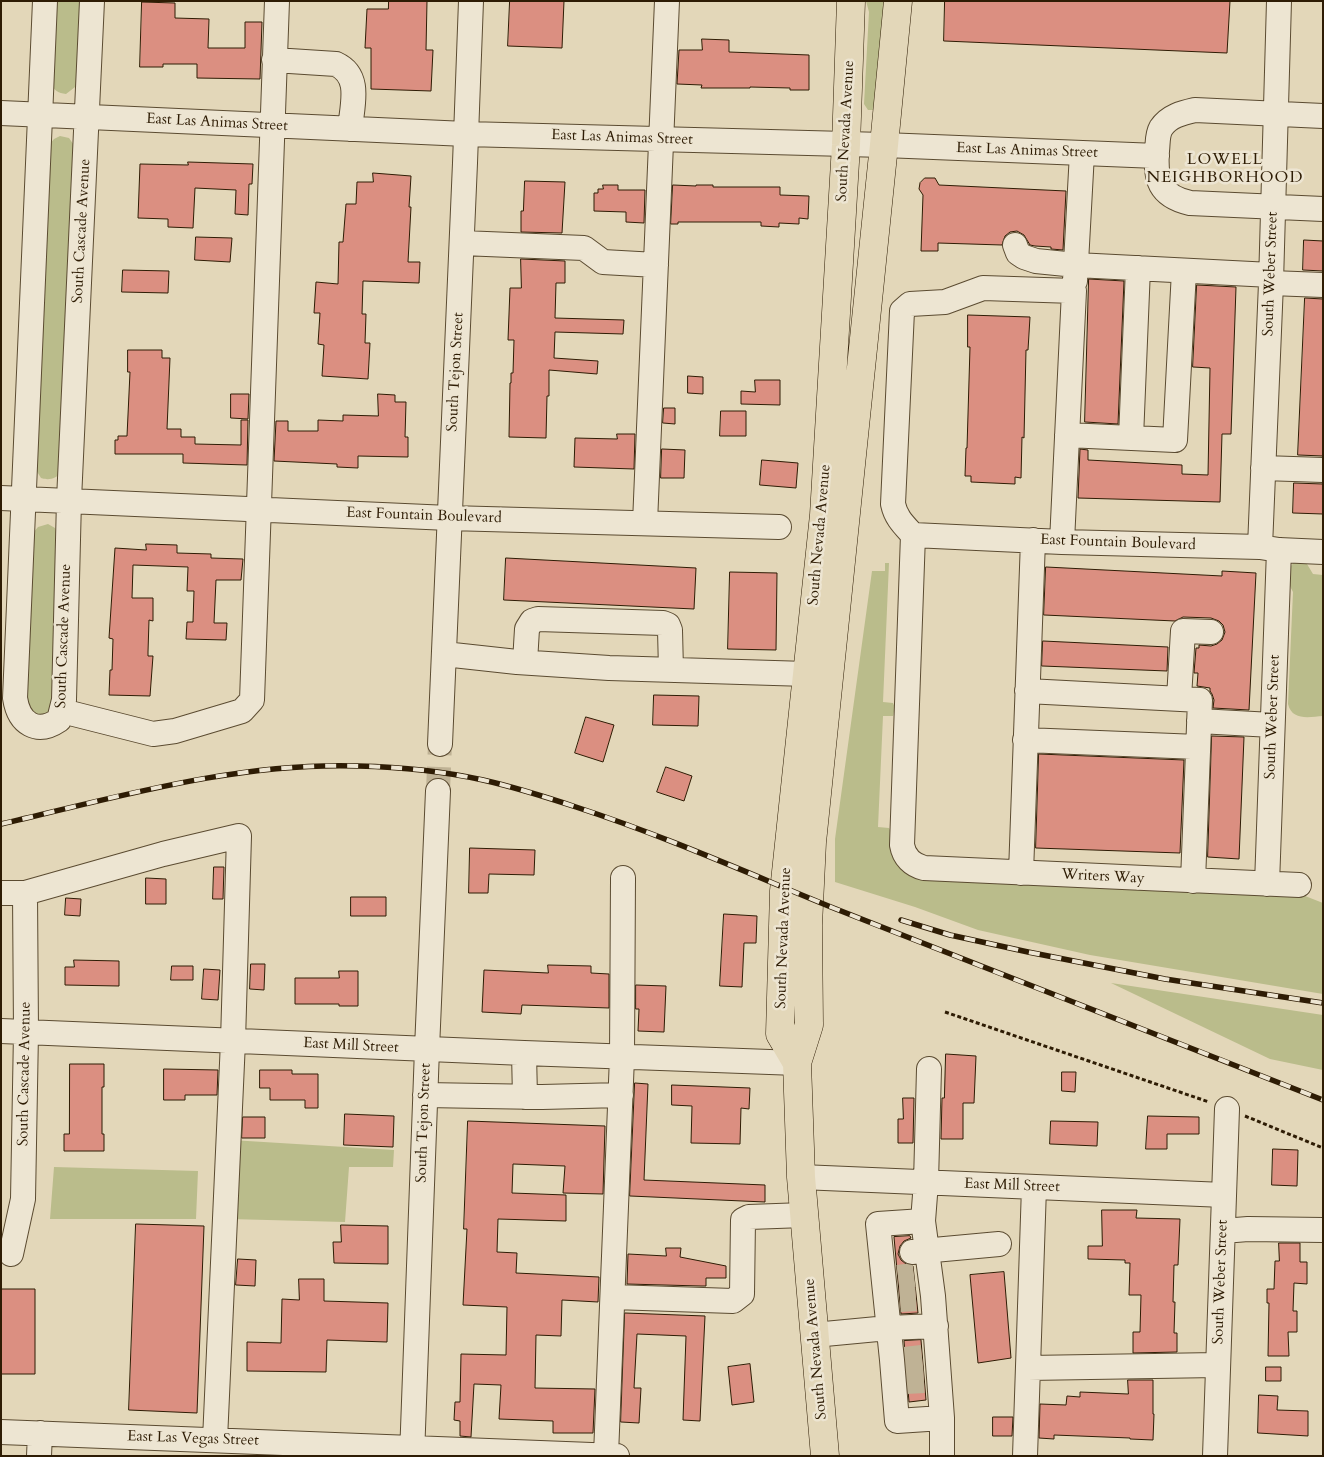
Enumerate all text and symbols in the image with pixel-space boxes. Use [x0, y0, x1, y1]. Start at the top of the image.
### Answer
street label: South Nevada Avenue [833, 60, 859, 202]
street label: East Las Animas Street [146, 110, 288, 136]
street label: East Las Animas Street [551, 127, 693, 149]
street label: East Las Animas Street [956, 140, 1098, 162]
district label: LOWELL NEIGHBORHOOD [1145, 150, 1305, 188]
street label: South Cascade Avenue [69, 158, 95, 304]
street label: South Weber Street [1260, 211, 1282, 337]
street label: South Tejon Street [444, 312, 468, 432]
street label: South Nevada Avenue [805, 464, 835, 606]
street label: East Fountain Boulevard [346, 504, 502, 528]
street label: East Fountain Boulevard [1040, 531, 1196, 555]
street label: South Cascade Avenue [52, 563, 76, 709]
street label: South Weber Street [1262, 654, 1284, 780]
street label: Writers Way [1061, 866, 1145, 888]
street label: South Nevada Avenue [773, 867, 795, 1009]
street label: South Cascade Avenue [15, 1002, 35, 1146]
street label: East Mill Street [303, 1035, 399, 1057]
street label: South Tejon Street [413, 1063, 435, 1183]
street label: East Mill Street [964, 1175, 1060, 1197]
street label: South Weber Street [1210, 1219, 1232, 1345]
street label: South Nevada Avenue [801, 1278, 831, 1420]
street label: East Las Vegas Street [127, 1428, 259, 1450]

